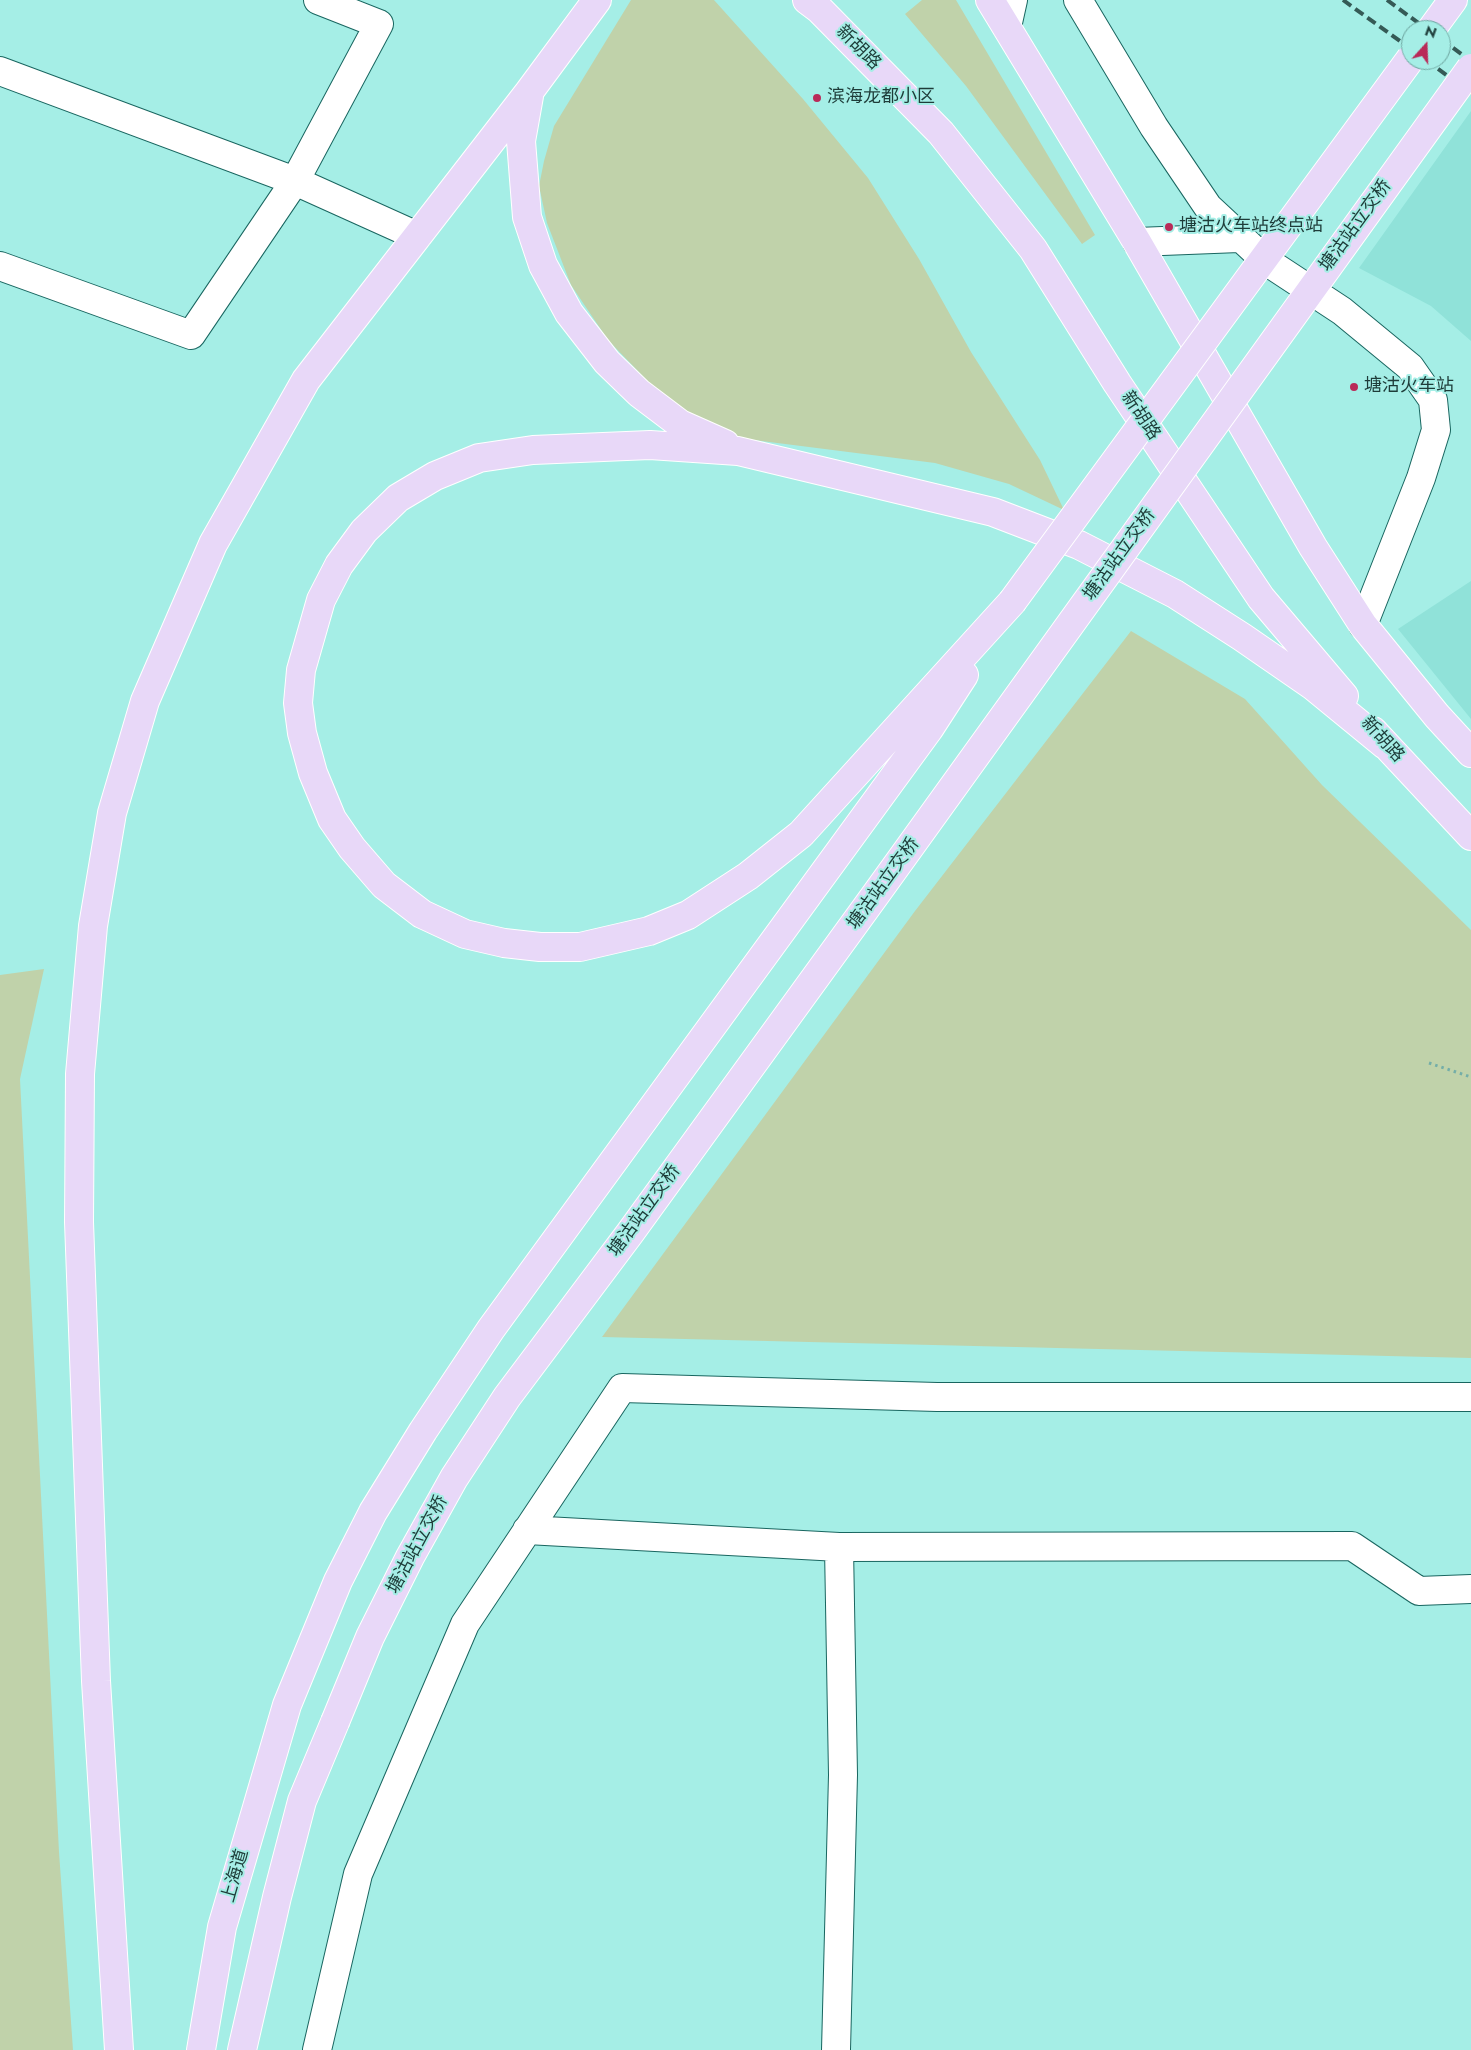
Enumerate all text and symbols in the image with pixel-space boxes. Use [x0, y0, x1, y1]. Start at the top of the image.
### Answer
north arrow [1401, 20, 1451, 70]
street label: 新胡路 [831, 21, 885, 75]
text: N [1422, 21, 1439, 43]
place label: 滨海龙都小区 [827, 87, 935, 109]
marker: 滨海龙都小区 [811, 92, 823, 104]
street label: 塘沽站立交桥 [1316, 176, 1396, 276]
place label: 塘沽火车站终点站 [1179, 216, 1323, 238]
marker: 塘沽火车站终点站 [1163, 221, 1175, 233]
place label: 塘沽火车站 [1364, 376, 1454, 398]
marker: 塘沽火车站 [1348, 381, 1360, 393]
street label: 新胡路 [1116, 388, 1164, 444]
street label: 塘沽站立交桥 [1080, 505, 1160, 605]
street label: 新胡路 [1356, 713, 1408, 767]
street label: 塘沽站立交桥 [844, 834, 924, 934]
street label: 塘沽站立交桥 [605, 1161, 685, 1261]
street label: 塘沽站立交桥 [383, 1492, 453, 1598]
street label: 上海道 [218, 1847, 254, 1905]

